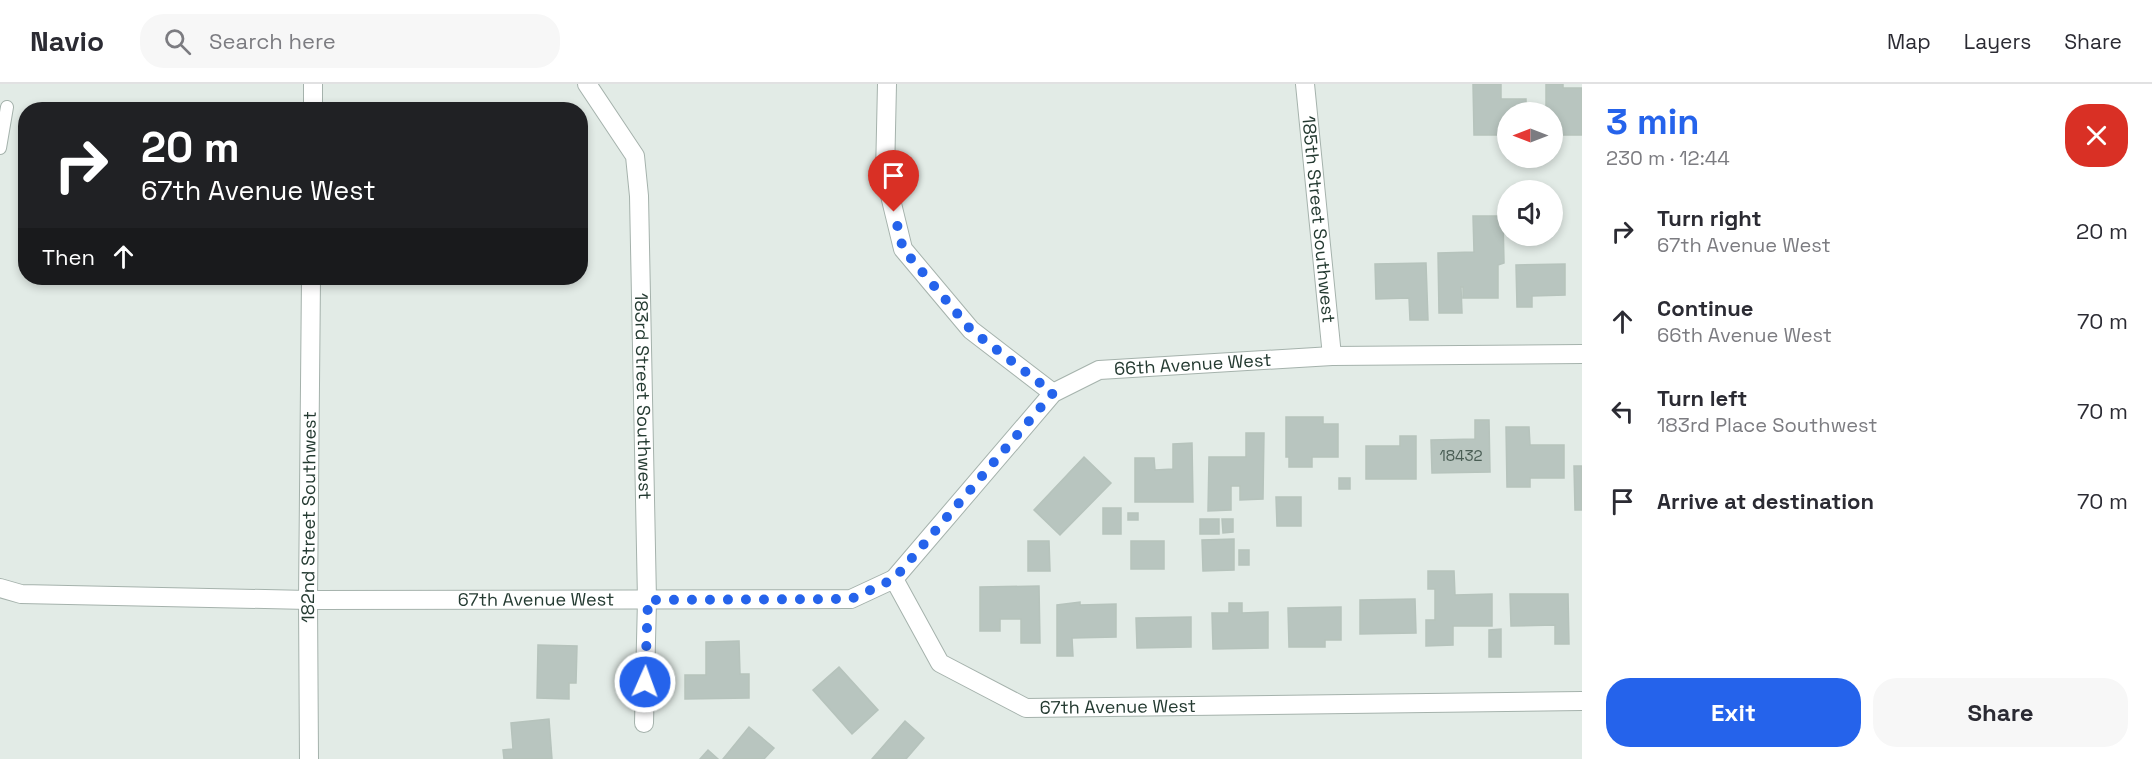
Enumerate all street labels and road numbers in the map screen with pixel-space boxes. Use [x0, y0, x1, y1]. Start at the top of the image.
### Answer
street label: 185th Street Southwest [1297, 115, 1341, 324]
street label: 183rd Street Southwest [630, 293, 657, 500]
street label: 66th Avenue West [1113, 348, 1272, 380]
street label: 182nd Street Southwest [296, 411, 321, 623]
street label: 67th Avenue West [458, 587, 614, 611]
street label: 67th Avenue West [1039, 694, 1196, 719]

